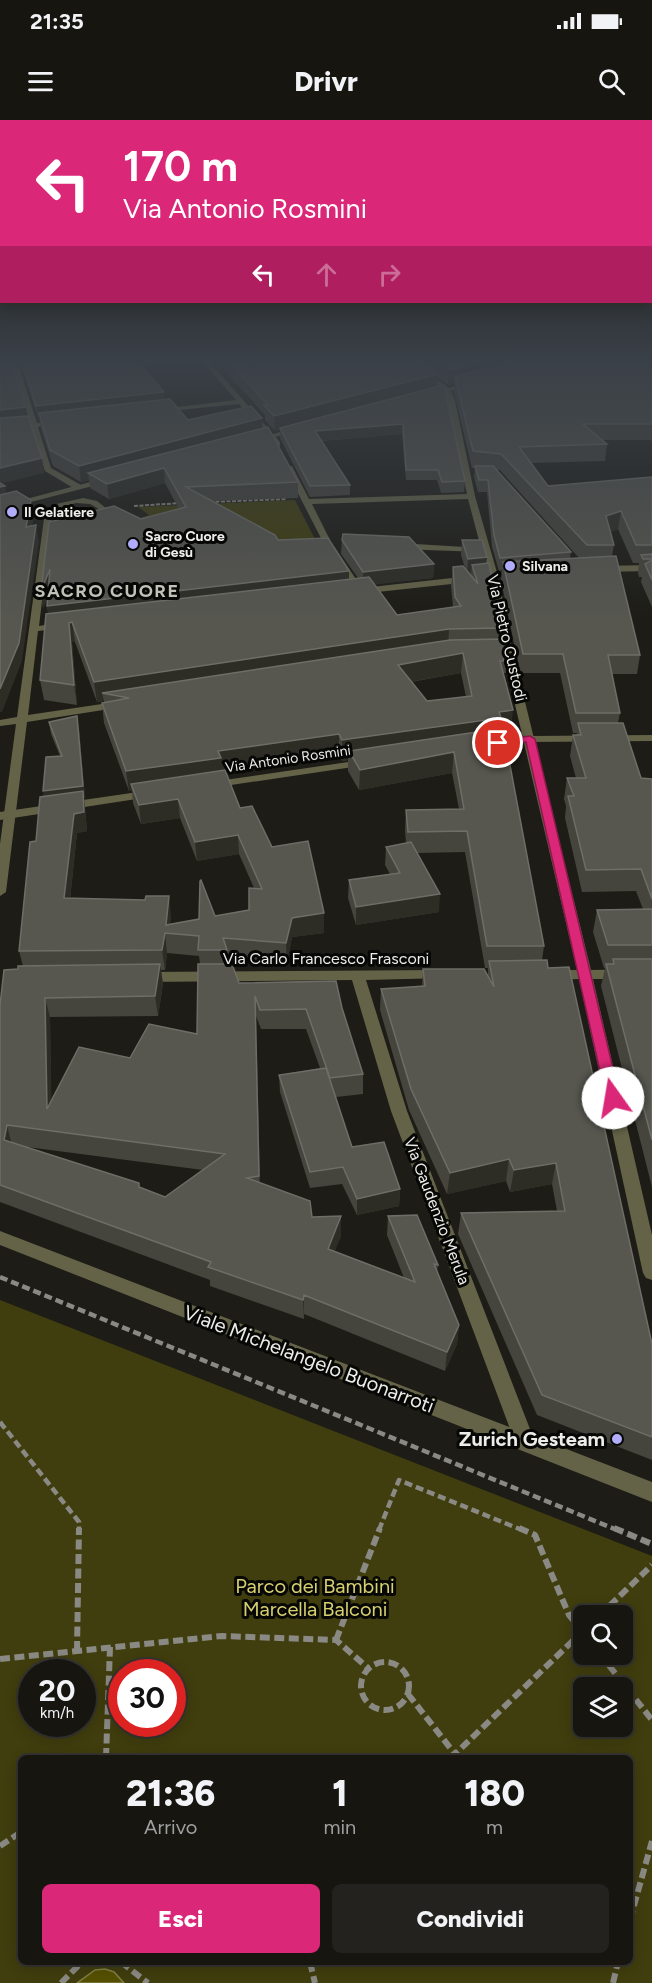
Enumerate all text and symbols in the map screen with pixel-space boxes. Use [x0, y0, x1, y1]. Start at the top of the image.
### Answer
text: 21:35 [30, 8, 84, 35]
icon: menu [24, 65, 57, 98]
text: Drivr [294, 65, 358, 98]
icon: search [595, 65, 628, 98]
text: 170 m [123, 141, 238, 192]
icon: left [24, 144, 102, 222]
text: Via Antonio Rosmini [123, 192, 367, 225]
icon: left [247, 258, 280, 291]
icon: ahead [310, 258, 343, 291]
icon: right [373, 258, 406, 291]
place label: Il Gelatiere [24, 504, 94, 521]
marker: Il Gelatiere [5, 505, 19, 519]
place label: Sacro Cuore di Gesù [145, 528, 225, 561]
marker: Sacro Cuore di Gesù [126, 537, 140, 551]
place label: Silvana [522, 558, 568, 575]
marker: Silvana [503, 559, 517, 573]
street label: Via Pietro Custodi [483, 573, 531, 703]
district label: SACRO CUORE [34, 580, 180, 602]
pin [472, 717, 523, 768]
icon: arrive [481, 726, 514, 759]
street label: Via Antonio Rosmini [224, 742, 352, 776]
street label: Via Carlo Francesco Frasconi [223, 949, 429, 968]
position arrow [581, 1066, 645, 1130]
street label: Via Gaudenzio Merula [400, 1135, 474, 1287]
street label: Viale Michelangelo Buonarroti [180, 1300, 438, 1418]
place label: Zurich Gesteam [459, 1427, 605, 1451]
marker: Zurich Gesteam [610, 1432, 624, 1446]
park label: Parco dei Bambini Marcella Balconi [235, 1574, 395, 1621]
map controls [573, 1605, 633, 1737]
button: search [573, 1605, 633, 1665]
speed limit sign: 30 [108, 1659, 186, 1737]
text: 20 [39, 1672, 75, 1709]
button: layers [573, 1677, 633, 1737]
text: km/h [40, 1704, 74, 1722]
text: 21:36 [126, 1772, 215, 1815]
text: 1 [332, 1772, 347, 1815]
text: 180 [464, 1772, 525, 1815]
text: Arrivo [144, 1815, 197, 1839]
text: min [323, 1815, 356, 1839]
text: m [486, 1815, 503, 1839]
button: Esci [42, 1884, 320, 1953]
button: Condividi [332, 1884, 609, 1953]

